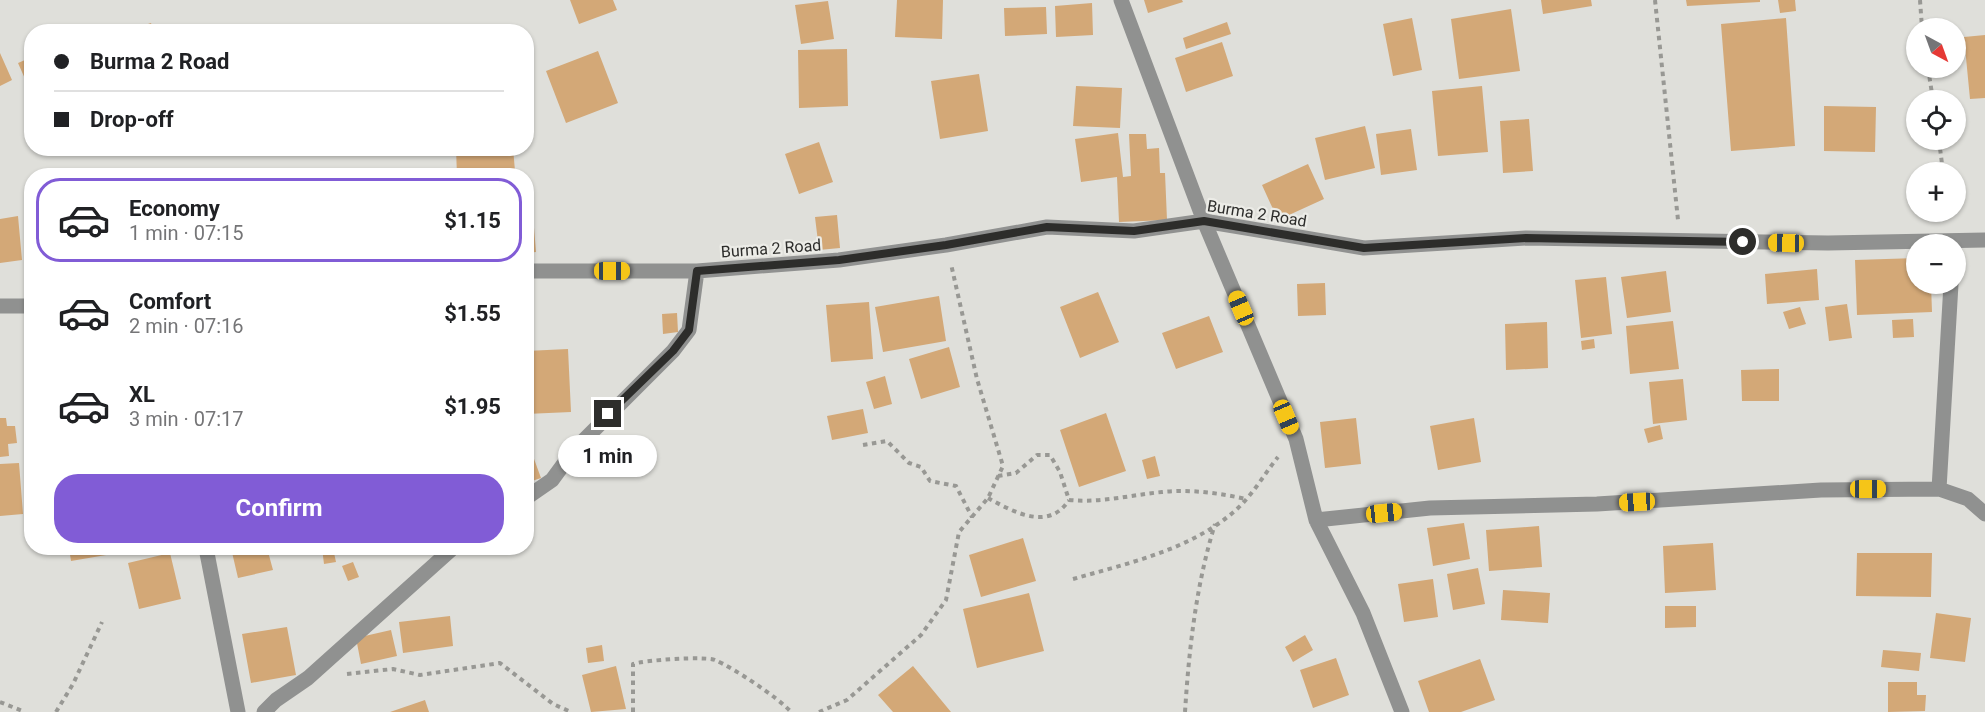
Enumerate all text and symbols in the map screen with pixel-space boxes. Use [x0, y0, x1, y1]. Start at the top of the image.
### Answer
north arrow [1906, 18, 1966, 78]
map controls [1906, 18, 1966, 294]
text: Burma 2 Road [90, 49, 229, 74]
button: locate [1906, 90, 1966, 150]
text: Drop-off [90, 107, 174, 132]
button: + [1906, 162, 1966, 222]
icon: car [57, 193, 111, 247]
text: Economy [129, 196, 220, 221]
street label: Burma 2 Road [1206, 196, 1308, 231]
text: $1.15 [444, 208, 501, 233]
text: 1 min · 07:15 [129, 221, 244, 245]
route start [1729, 228, 1756, 255]
car [1768, 234, 1804, 252]
button: − [1906, 234, 1966, 294]
street label: Burma 2 Road [720, 236, 822, 261]
car [594, 262, 630, 280]
icon: car [57, 286, 111, 340]
car [1226, 288, 1256, 328]
text: Comfort [129, 289, 211, 314]
text: $1.55 [444, 301, 501, 326]
text: 2 min · 07:16 [129, 314, 244, 338]
icon: car [57, 379, 111, 433]
text: XL [129, 382, 155, 407]
text: $1.95 [444, 394, 501, 419]
car [1271, 397, 1301, 437]
route end [594, 400, 621, 427]
text: 3 min · 07:17 [129, 407, 244, 431]
callout: 1 min [558, 435, 658, 477]
text: 1 min [582, 444, 633, 468]
button: Confirm [54, 474, 504, 543]
car [1850, 480, 1886, 498]
car [1619, 492, 1655, 512]
car [1365, 502, 1403, 524]

